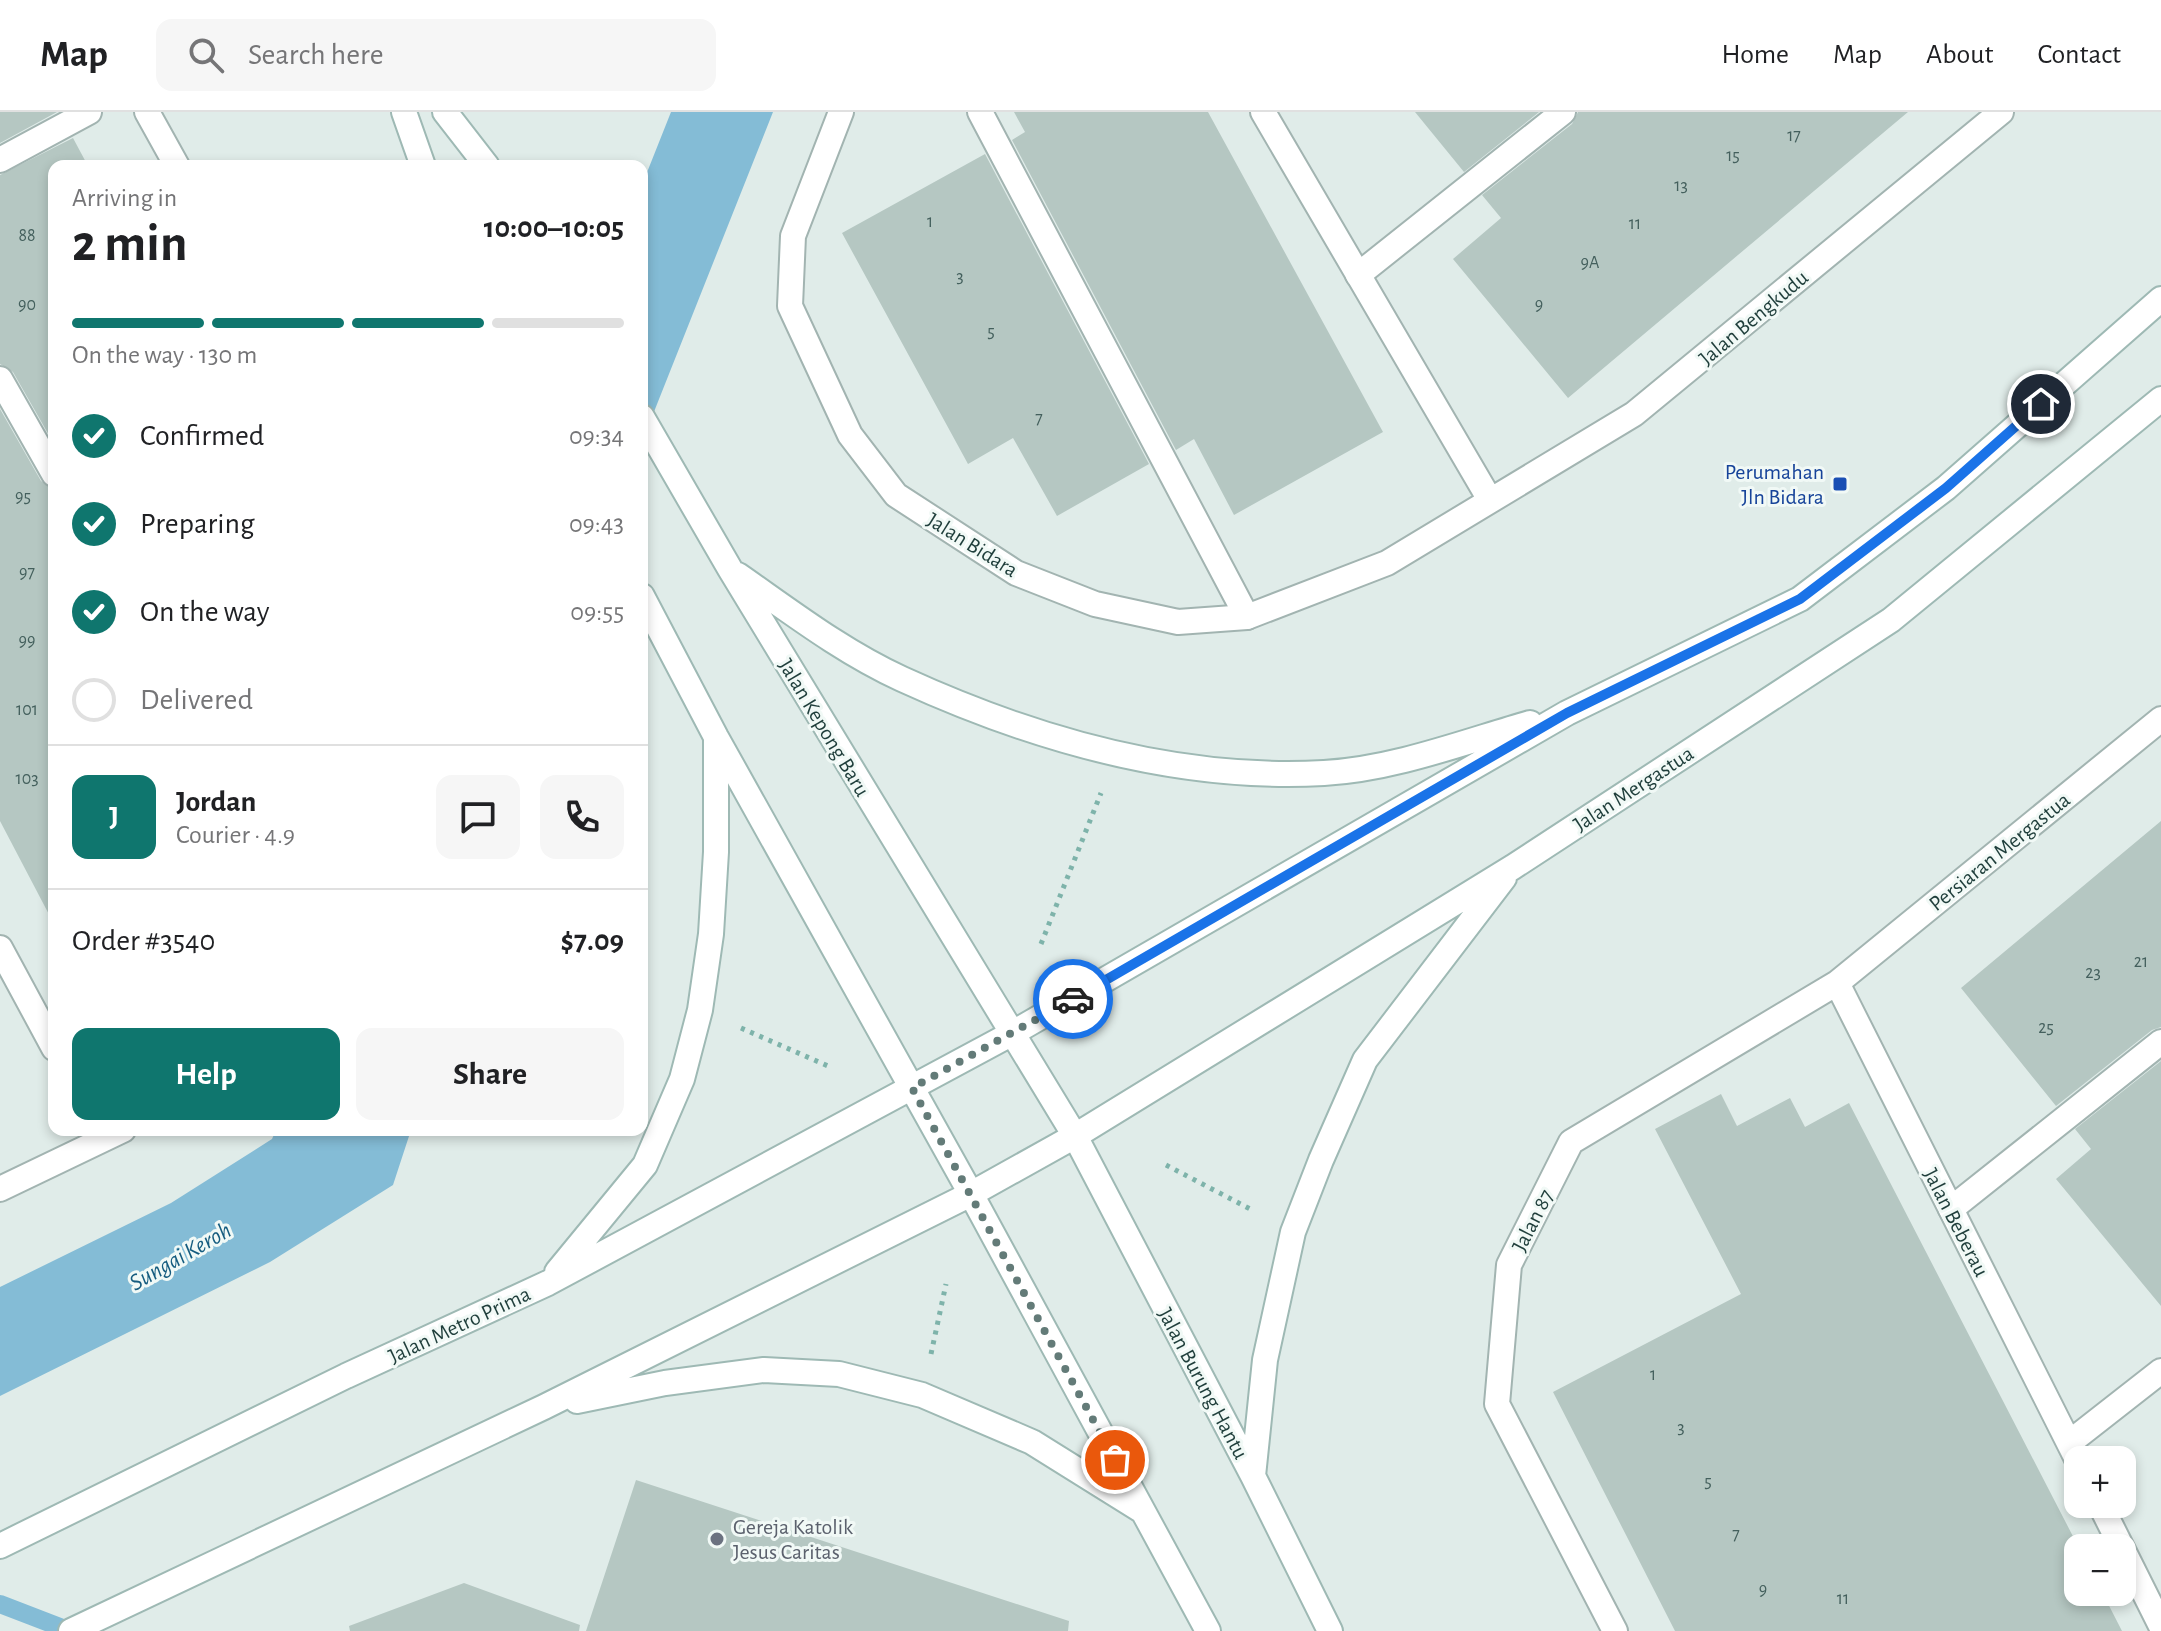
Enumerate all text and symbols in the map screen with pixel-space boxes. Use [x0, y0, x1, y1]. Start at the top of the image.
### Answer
search box [156, 19, 716, 91]
icon: search [184, 33, 228, 77]
text: Map [40, 36, 108, 74]
text: Search here [248, 40, 384, 70]
text: Home [1722, 41, 1789, 69]
text: Map [1833, 41, 1882, 69]
text: About [1926, 41, 1994, 69]
text: Contact [2038, 41, 2121, 69]
house number: 17 [1787, 127, 1801, 145]
house number: 15 [1726, 147, 1740, 165]
house number: 13 [1674, 177, 1688, 195]
text: Arriving in [72, 185, 177, 211]
text: 10:00–10:05 [484, 213, 624, 243]
house number: 1 [927, 213, 933, 231]
house number: 11 [1629, 215, 1641, 233]
text: 2 min [72, 218, 187, 270]
house number: 88 [18, 227, 36, 245]
house number: 9A [1581, 254, 1600, 272]
street label: Jalan Bengkudu [1695, 266, 1812, 369]
house number: 3 [956, 268, 964, 286]
house number: 90 [18, 296, 36, 314]
house number: 9 [1535, 296, 1543, 314]
house number: 5 [987, 323, 995, 341]
text: On the way · 130 m [72, 342, 257, 368]
pin [2007, 370, 2075, 438]
icon: home [2019, 382, 2063, 426]
house number: 7 [1035, 410, 1043, 428]
icon: check [72, 414, 116, 458]
text: Confirmed [140, 421, 264, 451]
text: 09:34 [569, 423, 624, 449]
place label: Perumahan Jln Bidara [1725, 461, 1824, 508]
marker: Perumahan Jln Bidara [1831, 475, 1849, 493]
house number: 95 [15, 488, 31, 506]
icon: check [72, 502, 116, 546]
street label: Jalan Bidara [923, 508, 1022, 581]
text: Preparing [140, 509, 255, 539]
text: 09:43 [569, 511, 624, 537]
house number: 97 [19, 564, 35, 582]
icon: check [72, 590, 116, 634]
text: On the way [140, 597, 269, 627]
text: 09:55 [570, 599, 624, 625]
house number: 99 [19, 632, 35, 650]
street label: Jalan Kepong Baru [775, 655, 874, 800]
text: Delivered [140, 685, 253, 715]
house number: 101 [16, 701, 38, 719]
street label: Jalan Mergastua [1570, 742, 1697, 836]
house number: 103 [15, 770, 39, 788]
button: chat [436, 775, 520, 859]
button: phone [540, 775, 624, 859]
text: Jordan [176, 787, 256, 817]
street label: Persiaran Mergastua [1925, 788, 2074, 915]
text: J [109, 802, 119, 832]
text: Courier · 4.9 [176, 822, 295, 848]
text: Order #3540 [72, 926, 215, 956]
text: $7.09 [561, 926, 624, 956]
house number: 21 [2134, 953, 2148, 971]
courier [1033, 959, 1113, 1039]
house number: 23 [2085, 964, 2101, 982]
icon: car [1051, 977, 1095, 1021]
house number: 25 [2038, 1019, 2054, 1037]
button: Help [72, 1028, 340, 1120]
button: Share [356, 1028, 624, 1120]
street label: Jalan Beberau [1919, 1165, 1993, 1280]
street label: Jalan 87 [1508, 1186, 1558, 1255]
water label: Sungai Keroh [126, 1218, 235, 1296]
street label: Jalan Metro Prima [385, 1282, 534, 1367]
street label: Jalan Burung Hantu [1154, 1304, 1252, 1463]
house number: 1 [1650, 1366, 1656, 1384]
house number: 3 [1677, 1419, 1685, 1437]
pin [1081, 1426, 1149, 1494]
icon: bag [1093, 1438, 1137, 1482]
map controls [2064, 1446, 2136, 1606]
button: + [2064, 1446, 2136, 1518]
house number: 5 [1704, 1473, 1712, 1491]
place label: Gereja Katolik Jesus Caritas [733, 1516, 853, 1563]
house number: 7 [1732, 1526, 1740, 1544]
marker: Gereja Katolik Jesus Caritas [708, 1530, 726, 1548]
button: − [2064, 1534, 2136, 1606]
house number: 9 [1759, 1581, 1767, 1599]
house number: 11 [1837, 1590, 1849, 1608]

